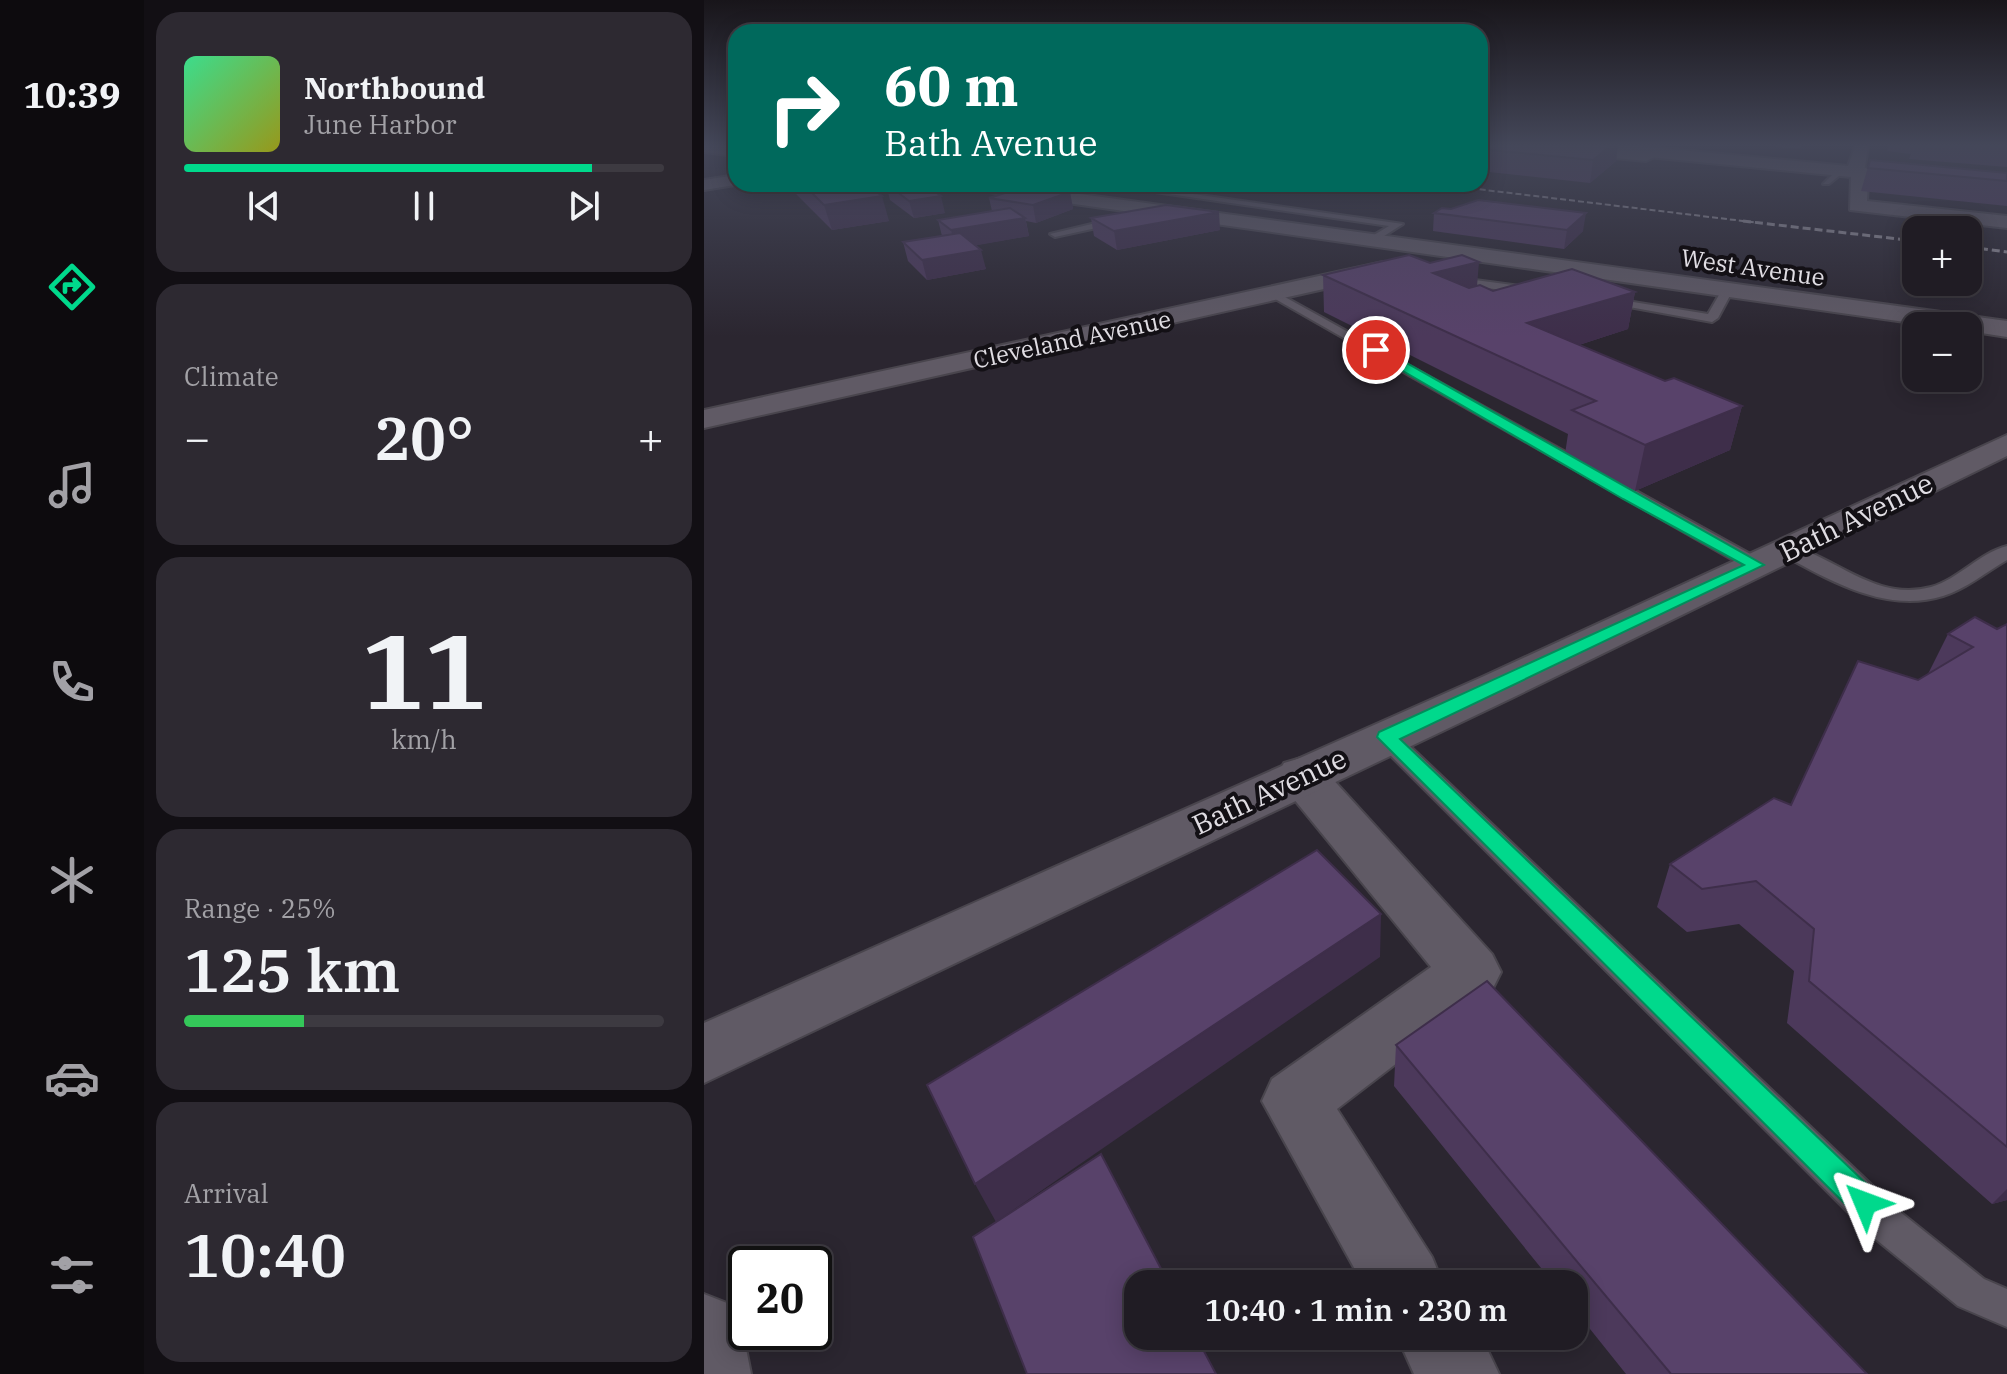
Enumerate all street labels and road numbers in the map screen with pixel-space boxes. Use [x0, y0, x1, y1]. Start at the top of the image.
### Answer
street label: West Avenue [1679, 241, 1827, 293]
street label: Cleveland Avenue [970, 302, 1174, 376]
street label: Bath Avenue [1773, 464, 1939, 570]
street label: Bath Avenue [1186, 739, 1352, 843]

